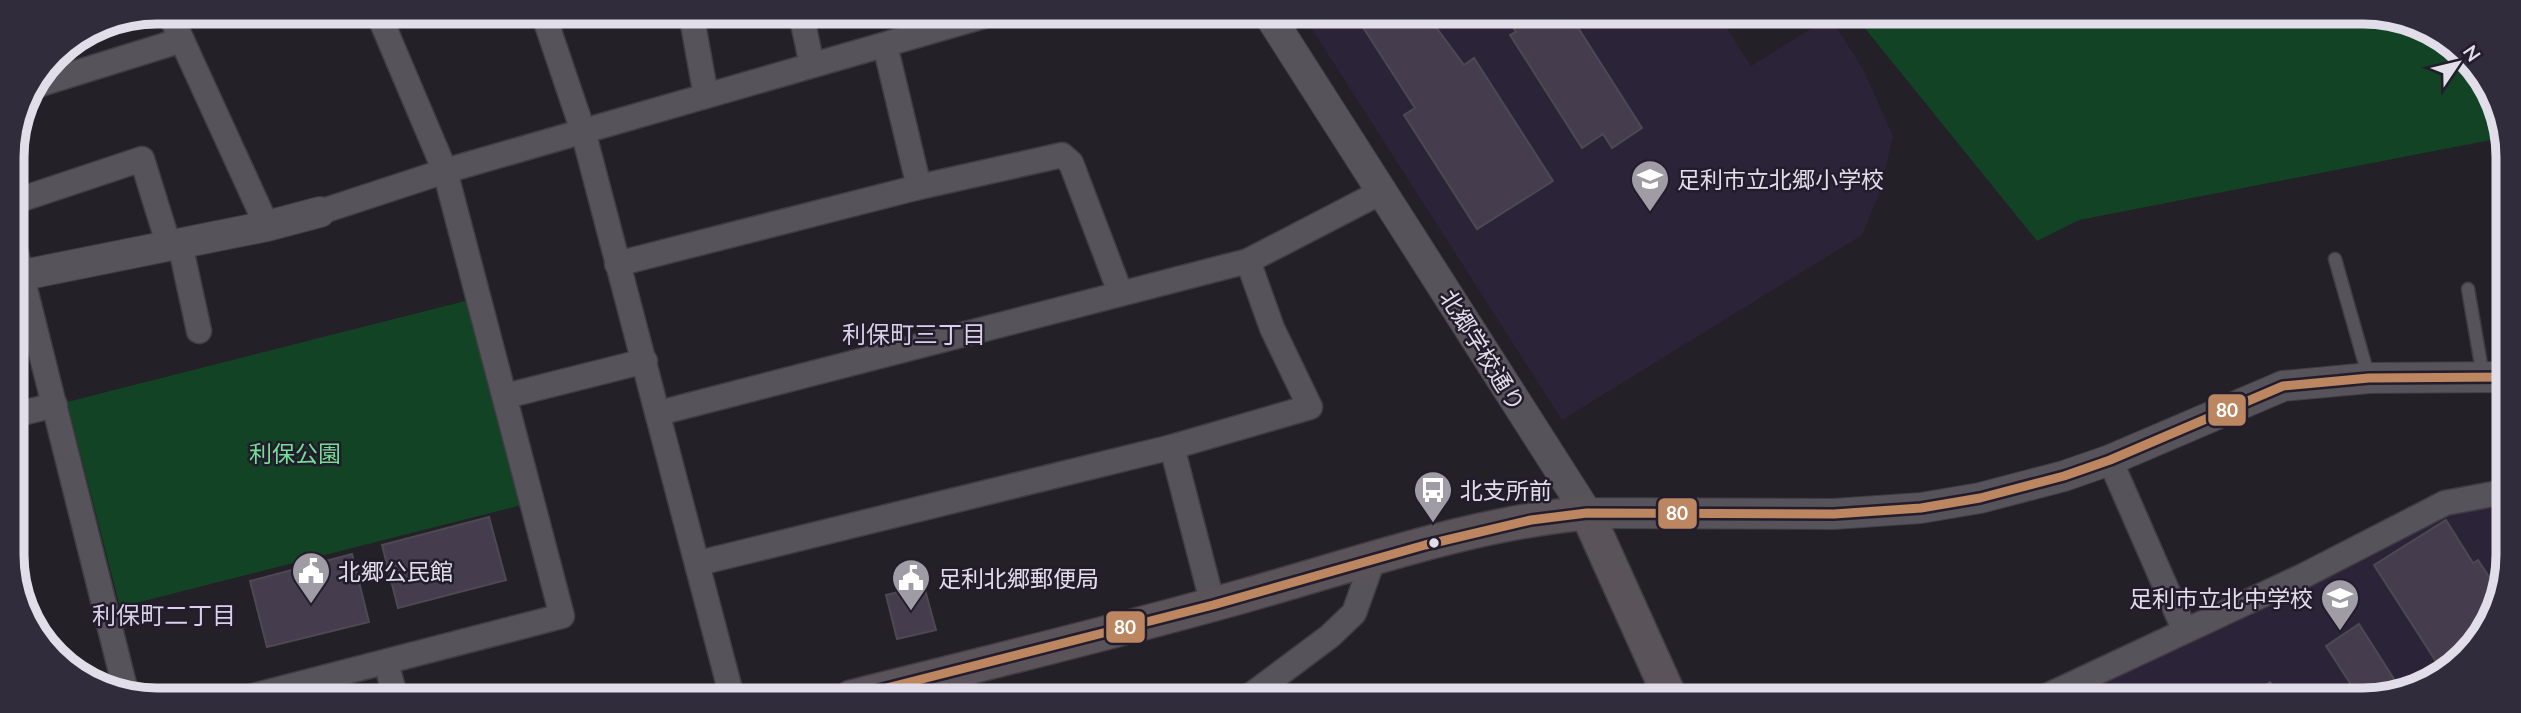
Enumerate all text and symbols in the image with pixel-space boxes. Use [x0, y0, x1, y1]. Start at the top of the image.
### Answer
north arrow [2423, 28, 2493, 98]
text: N [2459, 40, 2486, 66]
school or university icon: 足利市立北郷小学校 [1629, 158, 1671, 213]
place label: 足利市立北郷小学校 [1677, 165, 1884, 193]
street label: 北郷学校通り [1435, 284, 1531, 416]
district label: 利保町三丁目 [842, 319, 986, 348]
line badge: 80 [2207, 393, 2247, 427]
text: 80 [2216, 398, 2238, 421]
park label: 利保公園 [249, 439, 341, 467]
bus stop icon: 北支所前 [1412, 469, 1454, 524]
place label: 北支所前 [1460, 476, 1552, 504]
line badge: 80 [1657, 497, 1698, 530]
text: 80 [1666, 501, 1688, 524]
unlabelled marker [1427, 536, 1441, 550]
public building icon: 北郷公民館 [290, 550, 332, 605]
place label: 北郷公民館 [338, 557, 453, 585]
public building icon: 足利北郷郵便局 [890, 557, 932, 612]
place label: 足利北郷郵便局 [938, 564, 1099, 592]
school or university icon: 足利市立北中学校 [2319, 577, 2361, 632]
place label: 足利市立北中学校 [2129, 584, 2313, 612]
district label: 利保町二丁目 [92, 600, 236, 629]
line badge: 80 [1105, 610, 1146, 644]
text: 80 [1114, 615, 1136, 638]

